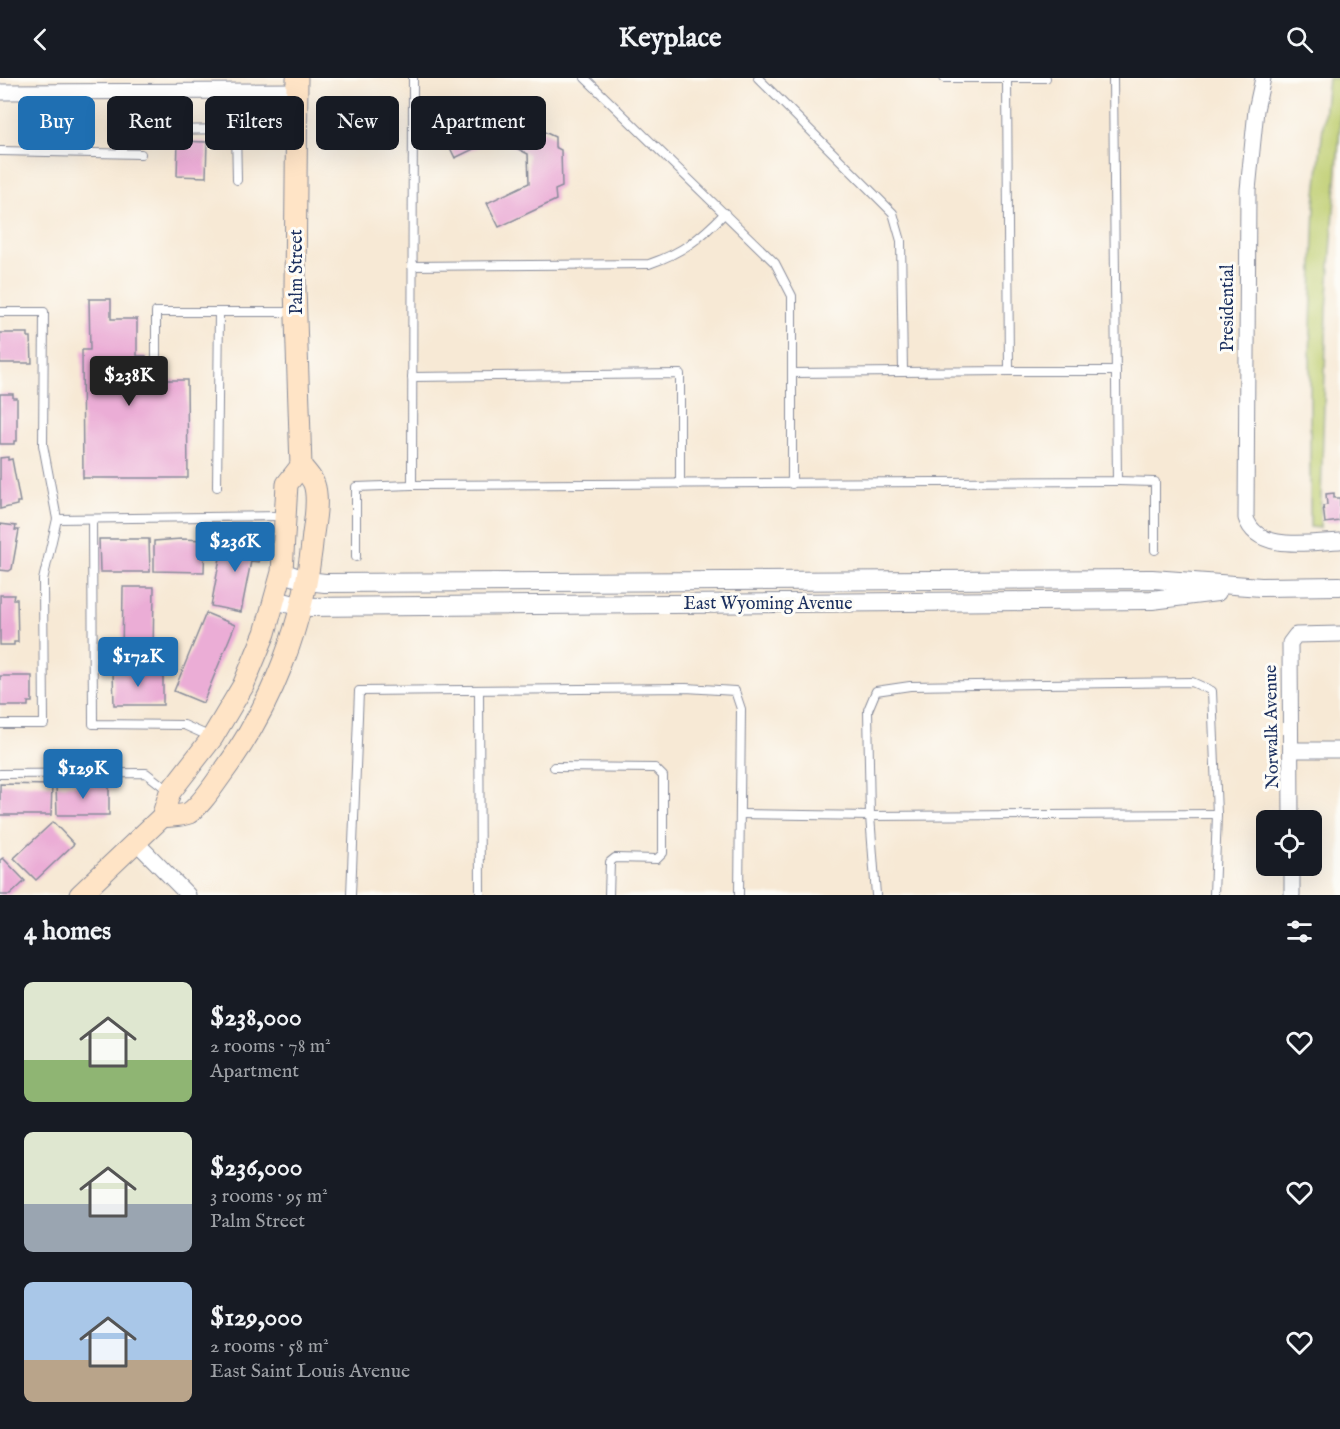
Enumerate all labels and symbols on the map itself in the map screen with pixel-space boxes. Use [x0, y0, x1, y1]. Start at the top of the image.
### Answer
street label: Palm Street [286, 229, 309, 315]
street label: Presidential [1217, 264, 1240, 352]
pin: $238K [87, 356, 171, 407]
pin: $236K [193, 522, 277, 573]
street label: East Wyoming Avenue [684, 593, 852, 616]
pin: $172K [96, 637, 180, 688]
street label: Norwalk Avenue [1260, 665, 1285, 789]
pin: $129K [41, 749, 125, 800]

